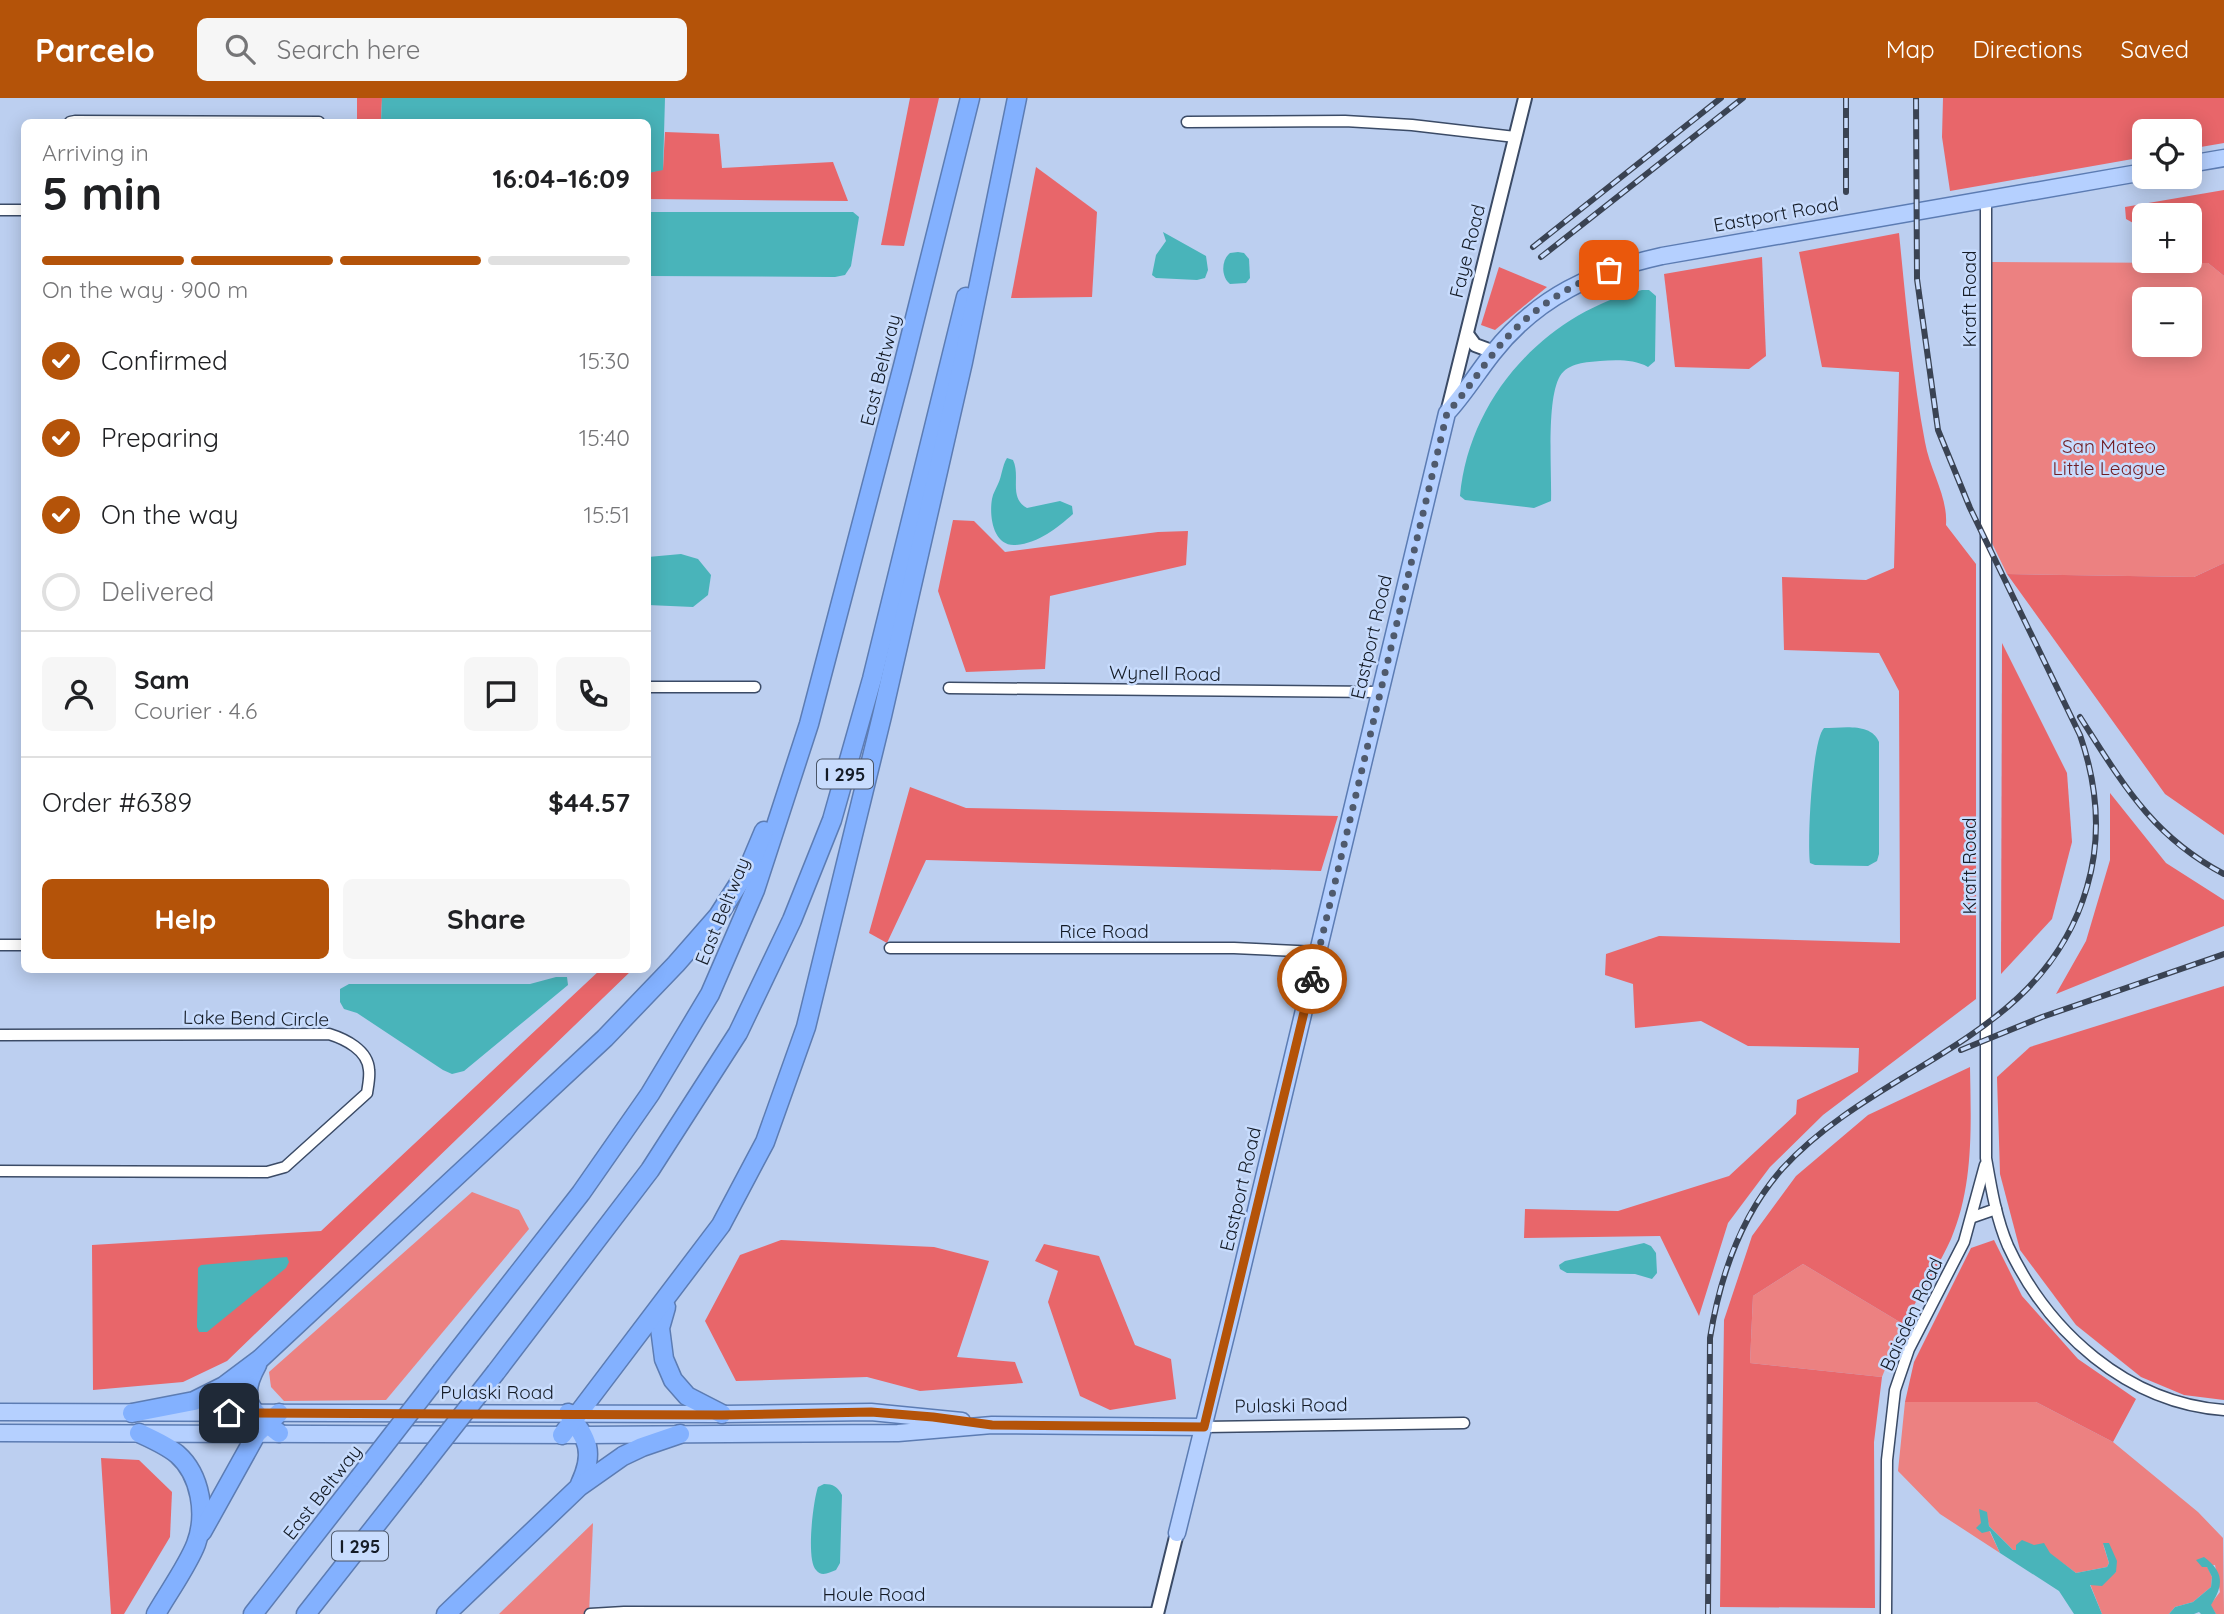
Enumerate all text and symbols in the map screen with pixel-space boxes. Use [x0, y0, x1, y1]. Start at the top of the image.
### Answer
search box [197, 18, 687, 81]
text: Parcelo [35, 29, 155, 70]
icon: search [221, 30, 259, 68]
text: Search here [277, 33, 420, 66]
text: Map [1886, 34, 1935, 64]
text: Directions [1973, 34, 2083, 64]
text: Saved [2121, 34, 2189, 64]
map controls [2132, 119, 2202, 357]
button: locate [2132, 119, 2202, 189]
text: Arriving in [42, 138, 149, 167]
text: 16:04–16:09 [492, 162, 630, 195]
text: 5 min [42, 164, 162, 222]
street label: Eastport Road [1712, 191, 1840, 237]
street label: Faye Road [1444, 202, 1490, 300]
button: + [2132, 203, 2202, 273]
pin [1579, 240, 1639, 300]
icon: bag [1590, 251, 1628, 289]
street label: Kraft Road [1957, 251, 1981, 347]
text: On the way · 900 m [42, 275, 248, 304]
button: − [2132, 287, 2202, 357]
street label: East Beltway [855, 312, 905, 428]
icon: check [42, 342, 80, 380]
text: Confirmed [101, 344, 228, 377]
text: 15:30 [579, 346, 630, 375]
icon: check [42, 419, 80, 457]
text: Preparing [101, 421, 219, 454]
text: 15:40 [579, 423, 630, 452]
park label: San Mateo Little League [2053, 434, 2165, 480]
icon: check [42, 496, 80, 534]
text: On the way [101, 498, 239, 531]
text: 15:51 [584, 500, 630, 529]
street label: Eastport Road [1345, 573, 1397, 701]
text: Delivered [101, 575, 214, 608]
button: person [42, 657, 116, 731]
button: chat [464, 657, 538, 731]
button: phone [556, 657, 630, 731]
street label: Wynell Road [1109, 660, 1221, 686]
text: Sam [134, 663, 190, 696]
text: Courier · 4.6 [134, 696, 257, 725]
road number: I 295 [817, 760, 873, 788]
text: Order #6389 [42, 786, 192, 819]
text: $44.57 [548, 786, 630, 819]
street label: Kraft Road [1957, 818, 1981, 914]
street label: East Beltway [689, 854, 755, 968]
button: Help [42, 879, 329, 959]
button: Share [343, 879, 630, 959]
street label: Rice Road [1059, 919, 1149, 943]
courier [1277, 944, 1347, 1014]
icon: bike [1293, 960, 1331, 998]
street label: Lake Bend Circle [183, 1005, 329, 1031]
street label: Eastport Road [1214, 1125, 1266, 1253]
street label: Baisden Road [1874, 1253, 1948, 1375]
street label: Pulaski Road [440, 1380, 554, 1404]
pin [199, 1383, 259, 1443]
street label: Pulaski Road [1234, 1392, 1348, 1418]
icon: home [210, 1394, 248, 1432]
street label: East Beltway [277, 1440, 367, 1544]
road number: I 295 [332, 1532, 388, 1560]
street label: Houle Road [822, 1582, 926, 1606]

